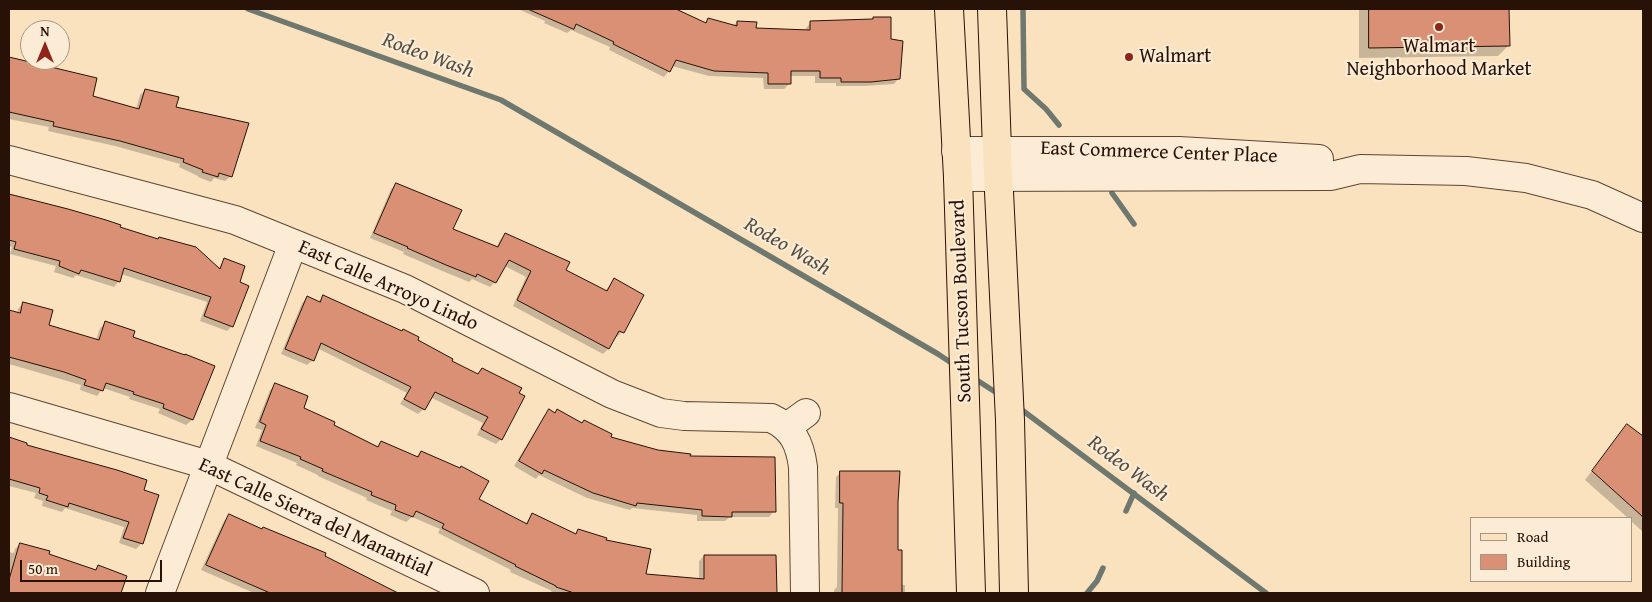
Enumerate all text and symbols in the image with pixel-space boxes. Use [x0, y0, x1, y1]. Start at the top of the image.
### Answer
north arrow [20, 20, 70, 70]
text: N [40, 21, 50, 41]
marker: Walmart Neighborhood Market [1433, 21, 1445, 33]
water label: Rodeo Wash [379, 28, 477, 84]
place label: Walmart Neighborhood Market [1346, 35, 1532, 82]
place label: Walmart [1139, 45, 1211, 69]
marker: Walmart [1123, 51, 1135, 63]
street label: East Commerce Center Place [1040, 137, 1278, 169]
street label: South Tucson Boulevard [946, 199, 978, 403]
water label: Rodeo Wash [739, 212, 835, 282]
street label: East Calle Arroyo Lindo [294, 235, 482, 337]
water label: Rodeo Wash [1082, 430, 1174, 508]
street label: East Calle Sierra del Manantial [194, 453, 436, 583]
legend [1470, 517, 1632, 582]
text: Road [1517, 526, 1548, 547]
scale bar [22, 550, 165, 582]
text: Building [1517, 551, 1570, 572]
text: 50 m [28, 558, 58, 579]

